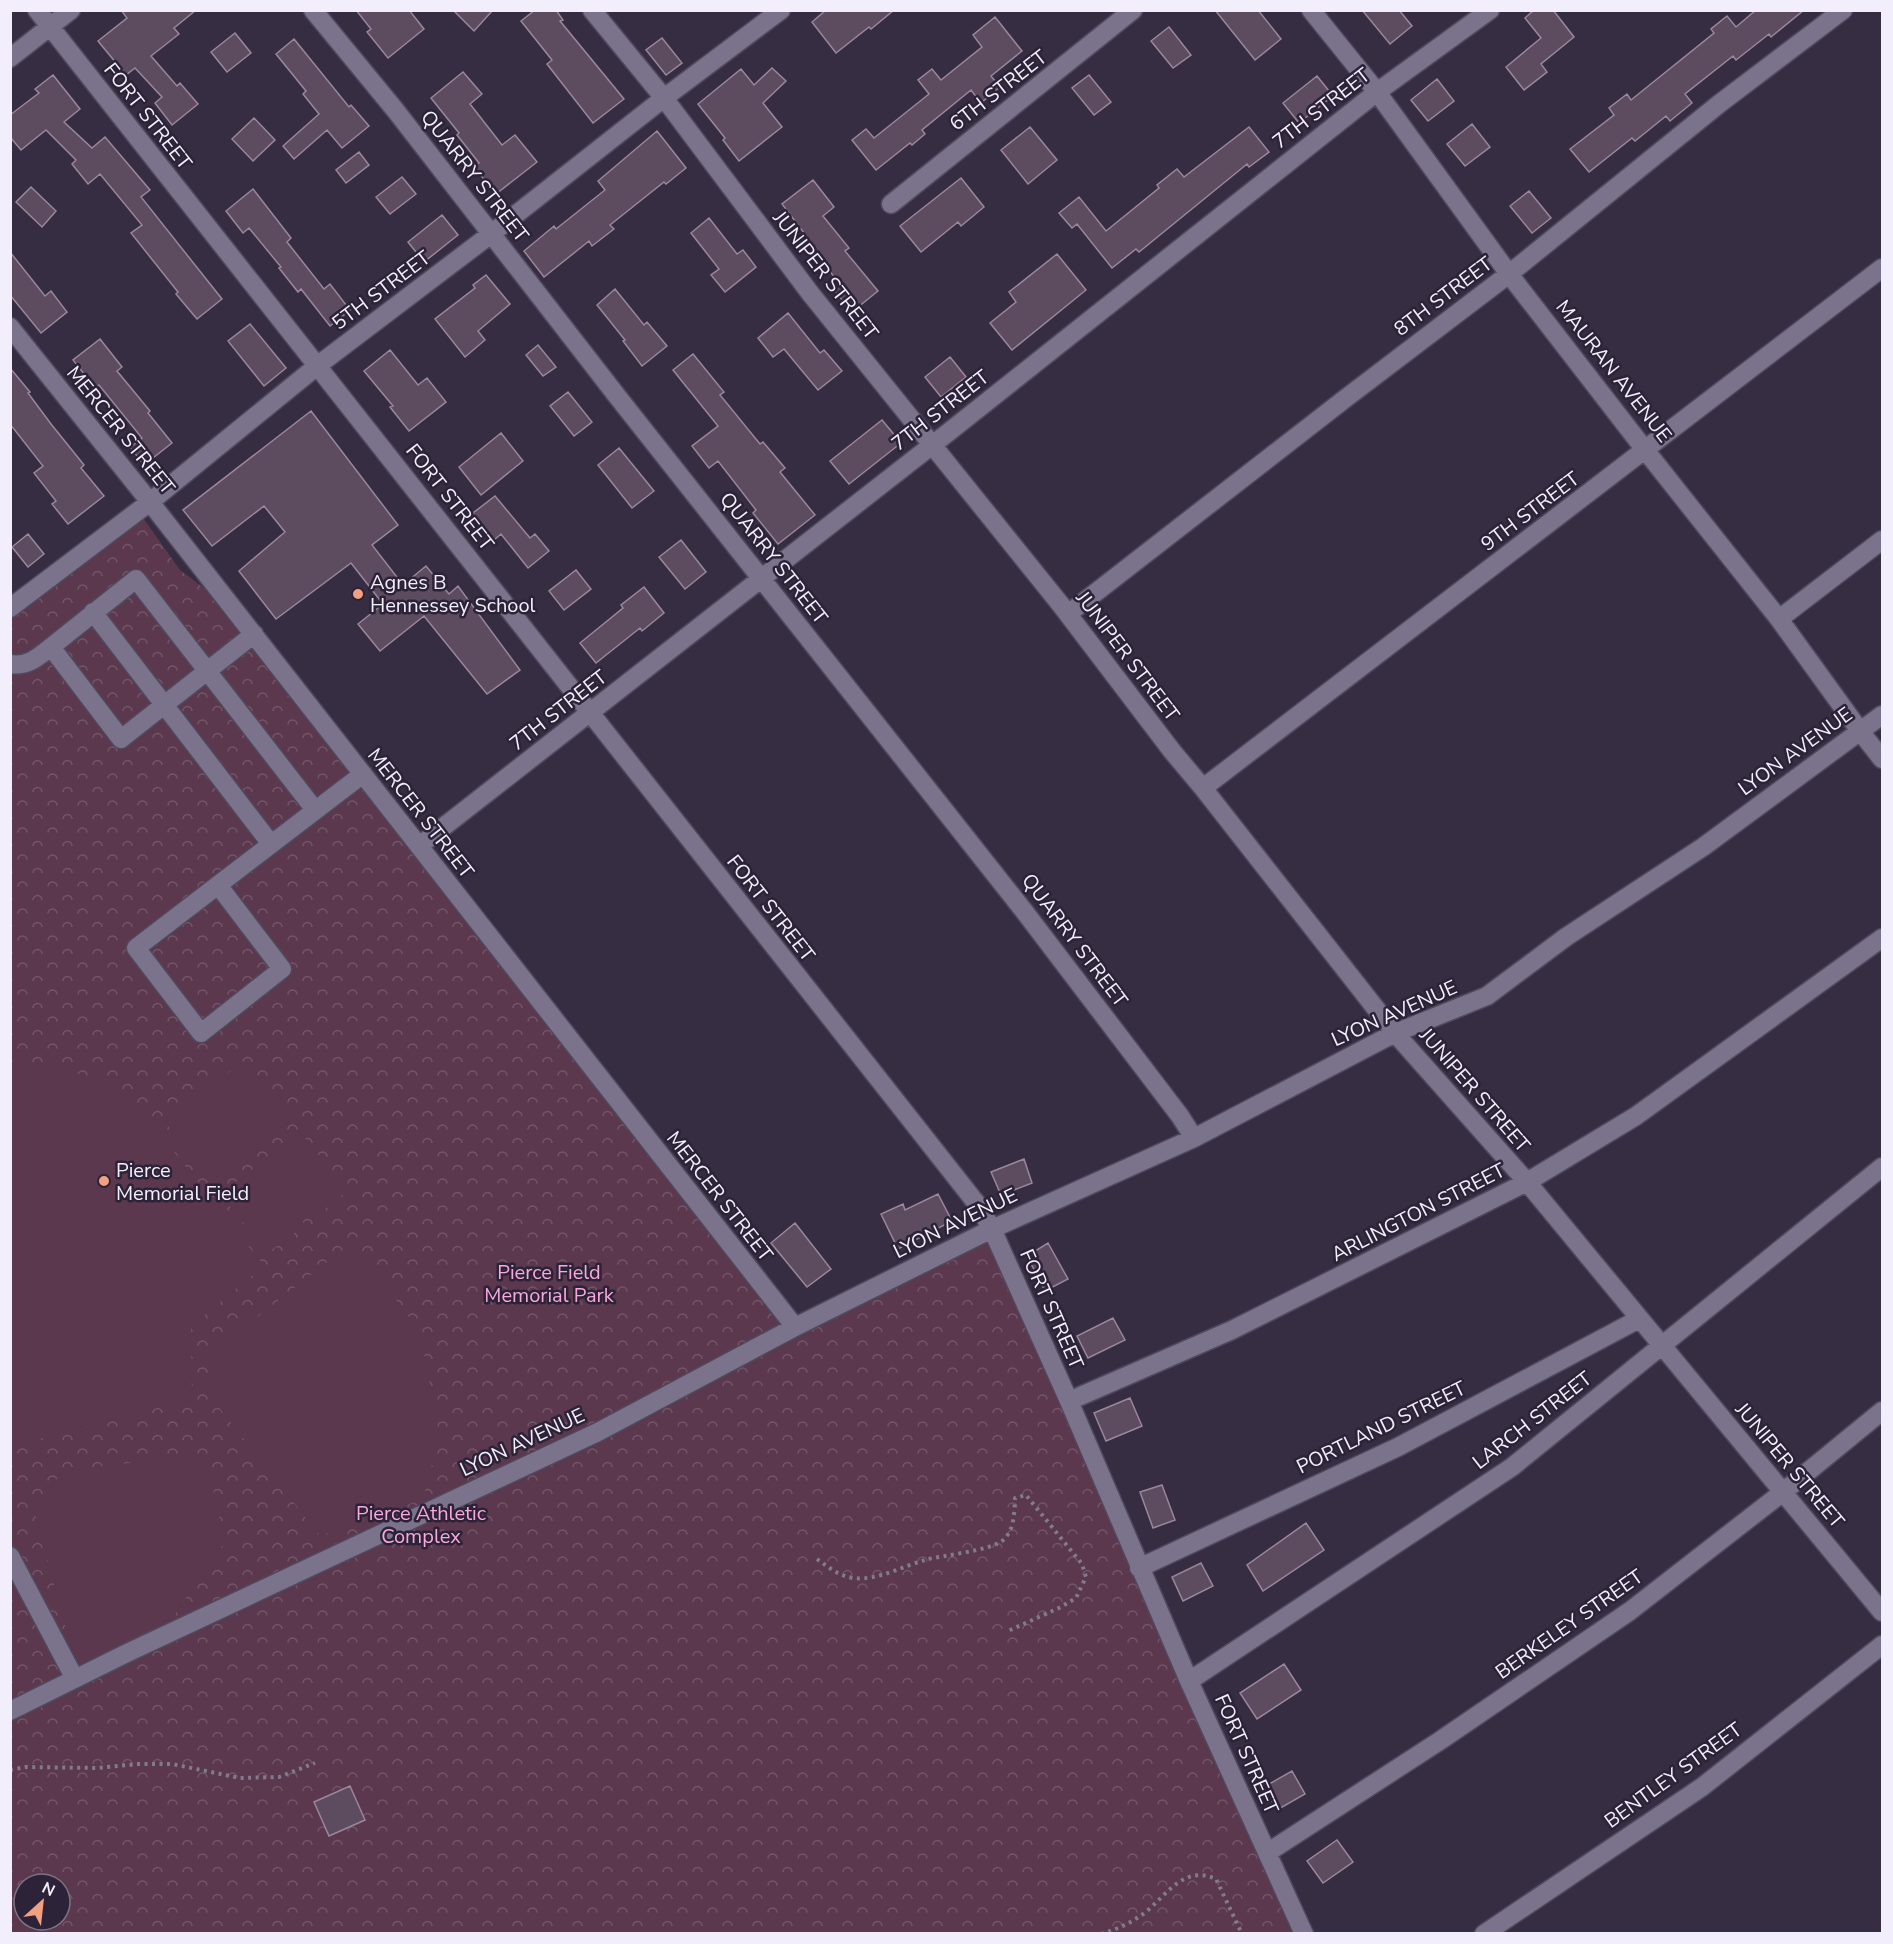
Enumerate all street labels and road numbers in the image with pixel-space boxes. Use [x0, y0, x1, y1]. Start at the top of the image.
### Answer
street label: 6TH STREET [944, 44, 1053, 137]
street label: FORT STREET [97, 57, 198, 175]
street label: 7TH STREET [1267, 62, 1376, 155]
street label: QUARRY STREET [415, 105, 535, 248]
street label: JUNIPER STREET [766, 205, 884, 345]
street label: 5TH STREET [326, 244, 436, 336]
street label: 8TH STREET [1388, 250, 1498, 342]
street label: MAURAN AVENUE [1549, 295, 1678, 448]
street label: MERCER STREET [60, 360, 181, 500]
street label: 7TH STREET [886, 364, 995, 457]
street label: FORT STREET [399, 438, 500, 556]
street label: 9TH STREET [1475, 465, 1585, 557]
street label: QUARRY STREET [714, 487, 834, 630]
street label: JUNIPER STREET [1069, 585, 1185, 727]
street label: 7TH STREET [504, 664, 613, 757]
street label: LYON AVENUE [1733, 701, 1858, 802]
street label: MERCER STREET [361, 743, 480, 884]
street label: FORT STREET [720, 849, 821, 967]
street label: QUARRY STREET [1015, 868, 1134, 1013]
street label: LYON AVENUE [1327, 974, 1461, 1053]
street label: JUNIPER STREET [1412, 1022, 1536, 1158]
street label: MERCER STREET [660, 1126, 779, 1267]
street label: ARLINGTON STREET [1327, 1157, 1510, 1268]
street label: LYON AVENUE [889, 1182, 1022, 1265]
street label: FORT STREET [1013, 1245, 1090, 1373]
street label: LARCH STREET [1467, 1365, 1598, 1476]
street label: PORTLAND STREET [1292, 1375, 1470, 1480]
street label: JUNIPER STREET [1728, 1396, 1850, 1534]
street label: LYON AVENUE [455, 1402, 589, 1483]
street label: BERKELEY STREET [1490, 1563, 1649, 1686]
street label: FORT STREET [1208, 1690, 1285, 1818]
street label: BENTLEY STREET [1599, 1716, 1748, 1835]

